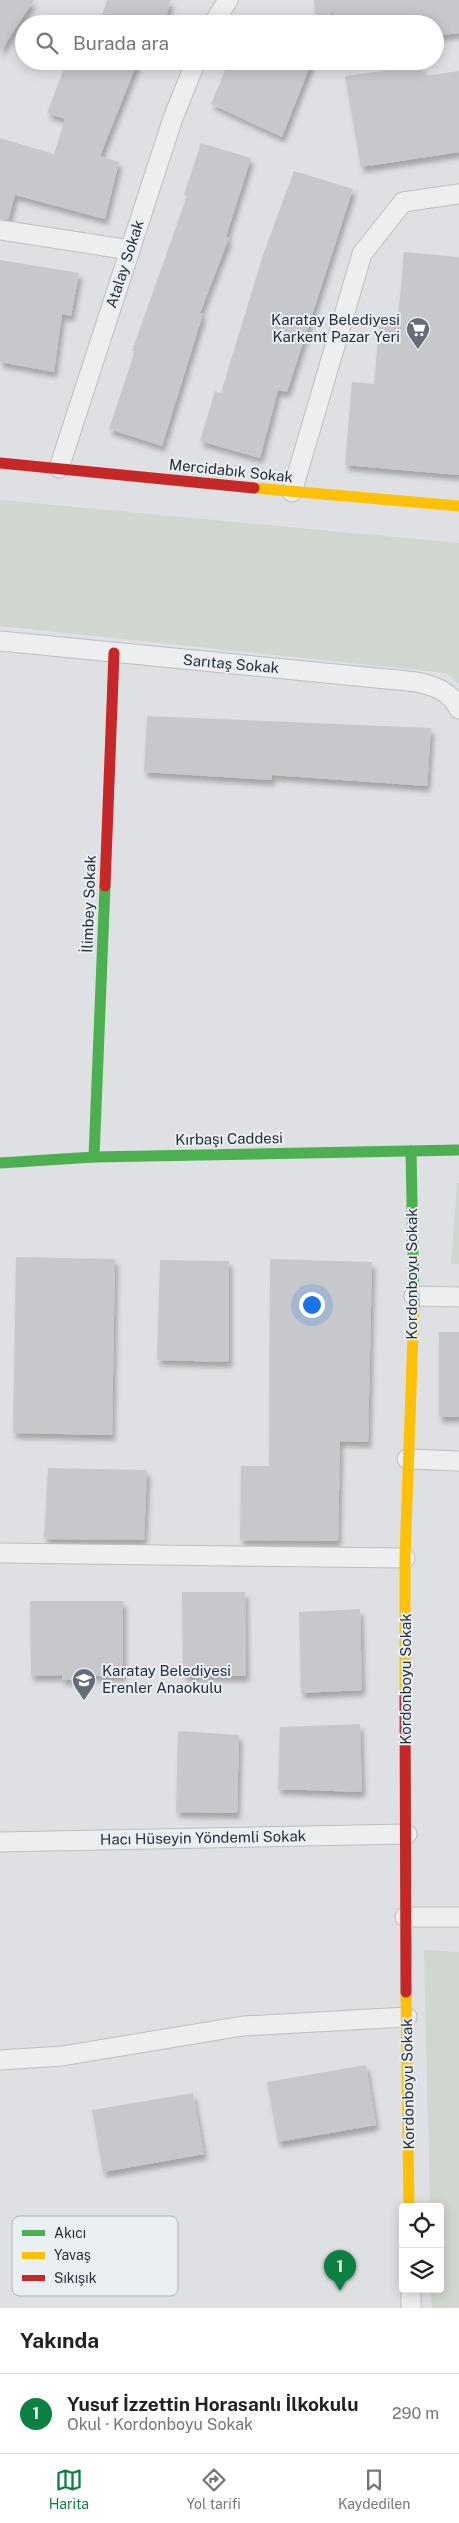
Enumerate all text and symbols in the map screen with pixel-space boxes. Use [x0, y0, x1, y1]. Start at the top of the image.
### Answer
search box [15, 15, 444, 70]
icon: search [33, 29, 61, 57]
text: Burada ara [73, 32, 169, 54]
street label: Atalay Sokak [102, 218, 147, 310]
place label: Karatay Belediyesi Karkent Pazar Yeri [271, 311, 400, 345]
supermarket icon: Karatay Belediyesi Karkent Pazar Yeri [405, 316, 431, 350]
street label: Mercidabık Sokak [168, 456, 294, 485]
street label: Sarıtaş Sokak [182, 651, 280, 676]
street label: İlimbey Sokak [77, 855, 99, 953]
street label: Kırbaşı Caddesi [175, 1129, 283, 1148]
street label: Kordonboyu Sokak [403, 1208, 420, 1340]
your location [299, 1292, 325, 1318]
street label: Kordonboyu Sokak [397, 1613, 414, 1745]
place label: Karatay Belediyesi Erenler Anaokulu [102, 1662, 231, 1696]
school or university icon: Karatay Belediyesi Erenler Anaokulu [71, 1667, 97, 1701]
street label: Hacı Hüseyin Yöndemli Sokak [100, 1827, 306, 1848]
street label: Kordonboyu Sokak [398, 2018, 417, 2150]
map controls [399, 2203, 444, 2293]
button: locate [399, 2203, 444, 2248]
legend [12, 2216, 178, 2296]
text: Akıcı [54, 2225, 86, 2241]
text: Yavaş [54, 2247, 91, 2263]
button: layers [399, 2248, 444, 2293]
pin: 1 [324, 2250, 356, 2291]
text: Sıkışık [54, 2270, 97, 2286]
text: Yakında [20, 2328, 99, 2353]
text: Yusuf İzzettin Horasanlı İlkokulu [67, 2393, 358, 2415]
text: 1 [33, 2404, 39, 2423]
text: 290 m [392, 2404, 439, 2423]
text: Okul · Kordonboyu Sokak [67, 2415, 253, 2434]
tab: Harita [49, 2466, 89, 2512]
tab: Yol tarifi [186, 2466, 241, 2512]
tab: Kaydedilen [338, 2466, 410, 2512]

